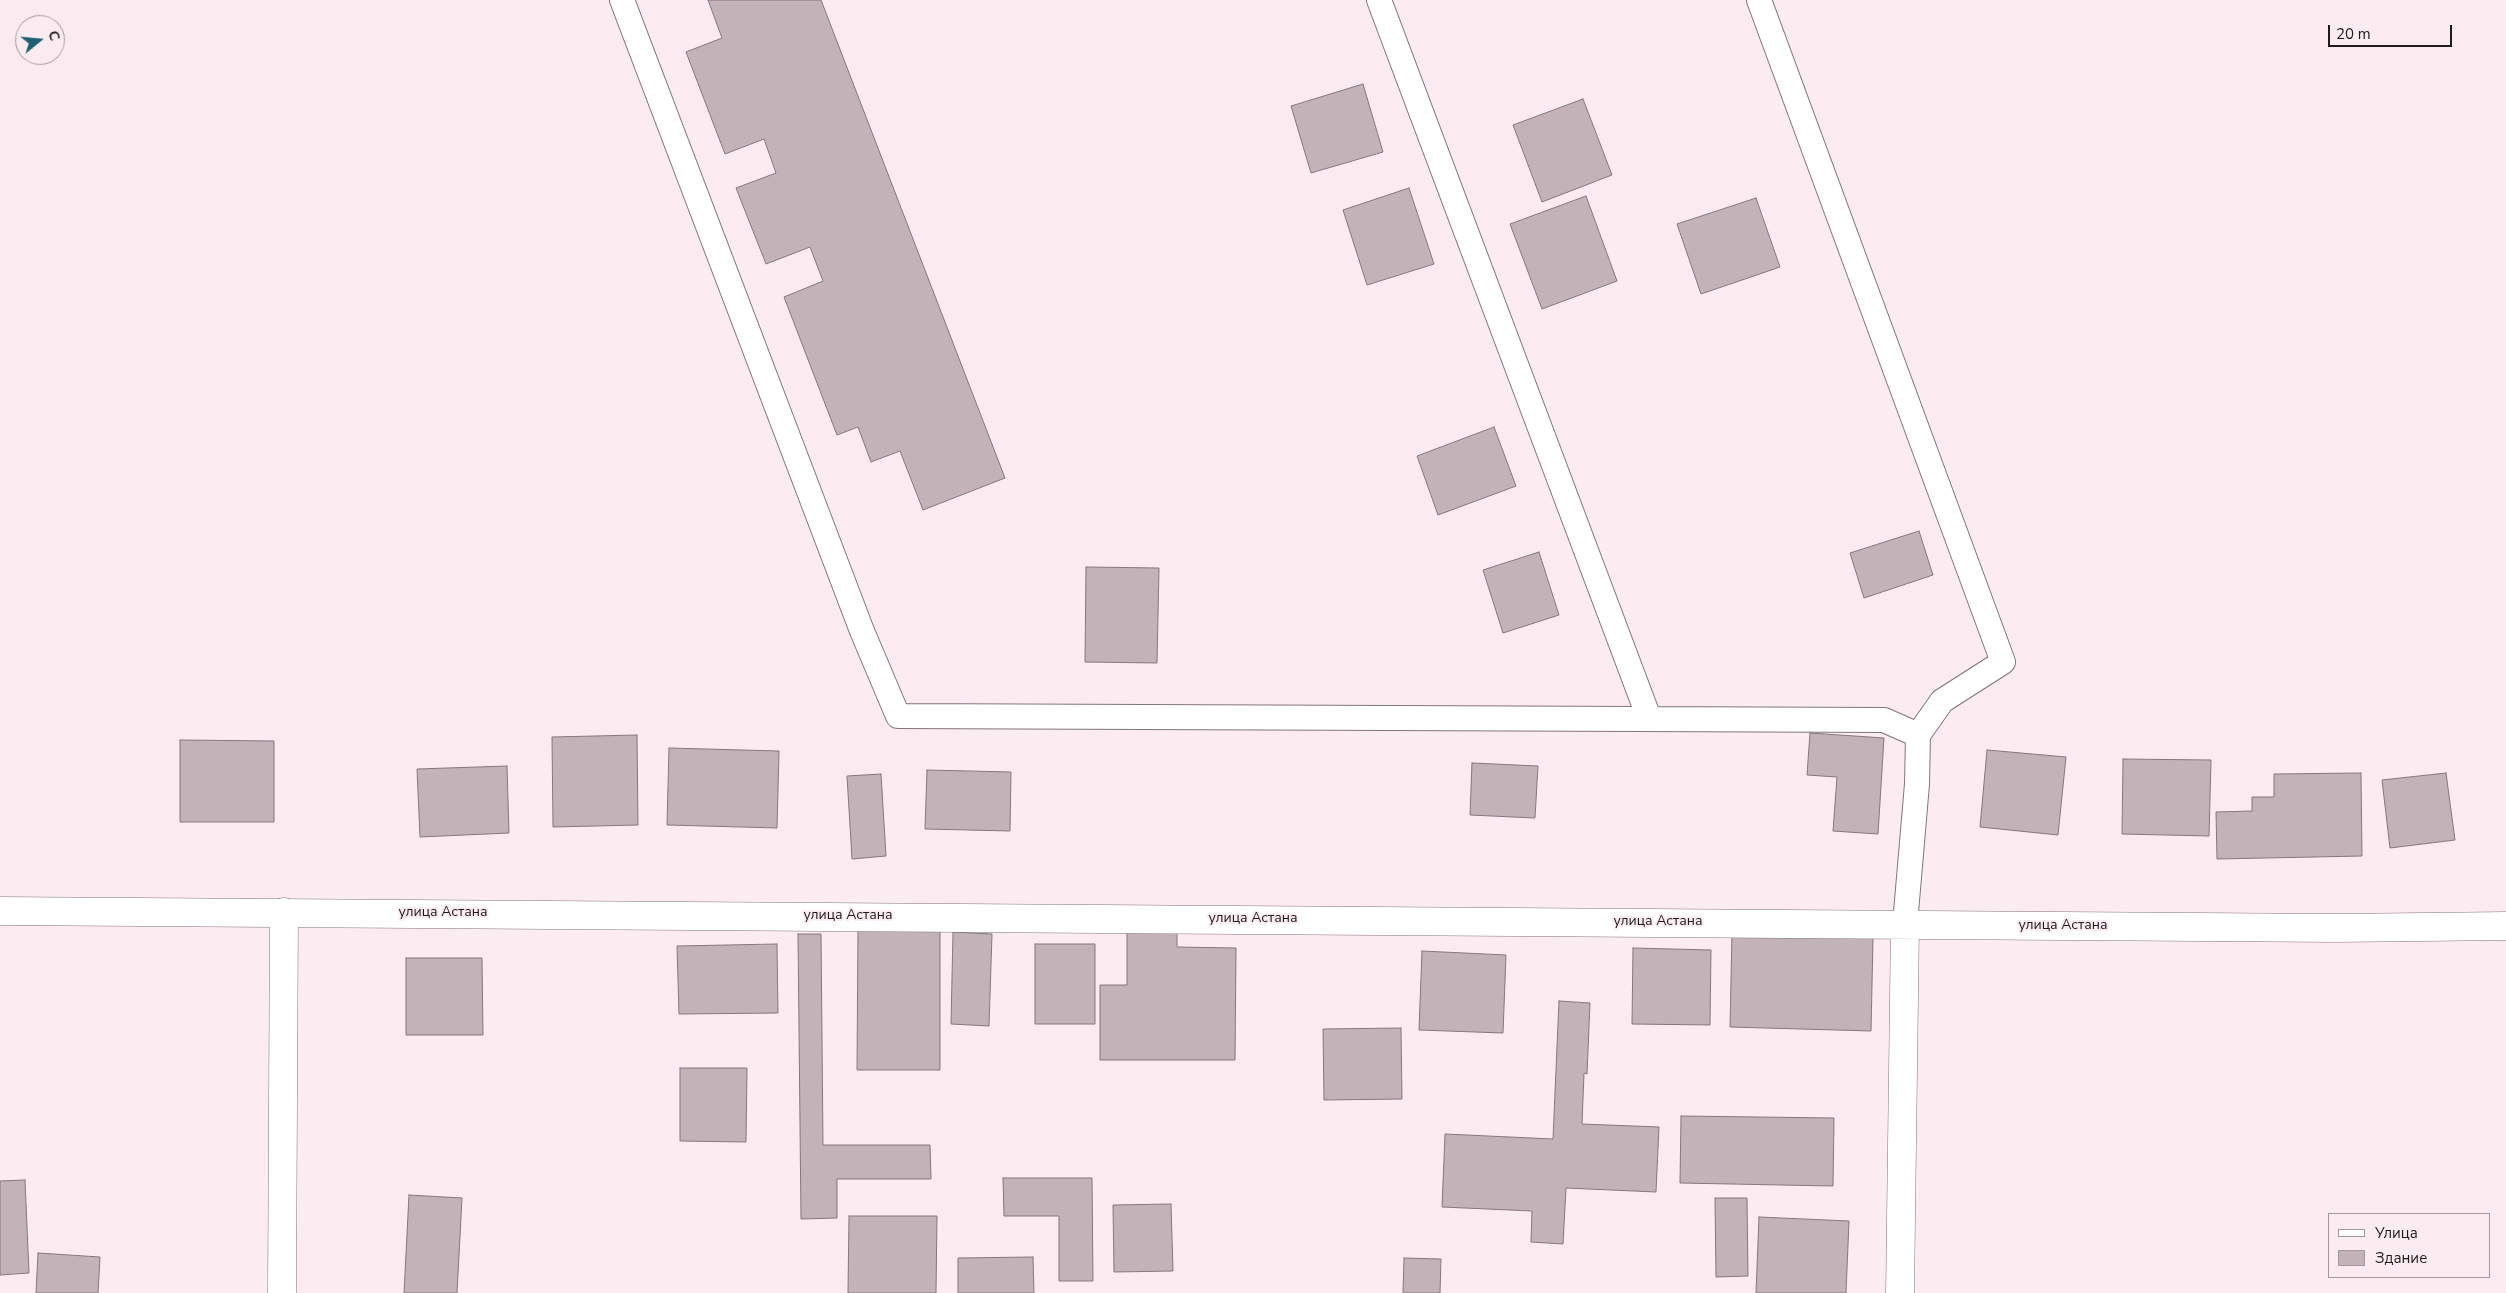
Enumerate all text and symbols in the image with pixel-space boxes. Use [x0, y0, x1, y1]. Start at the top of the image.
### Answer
north arrow [15, 15, 65, 65]
scale bar [2331, 15, 2455, 47]
text: 20 m [2336, 24, 2371, 44]
text: С [43, 28, 64, 43]
street label: улица Астана [399, 905, 487, 921]
street label: улица Астана [804, 908, 892, 924]
street label: улица Астана [1209, 911, 1297, 927]
street label: улица Астана [1614, 914, 1702, 930]
street label: улица Астана [2019, 918, 2107, 934]
legend [2328, 1213, 2491, 1278]
text: Улица [2375, 1223, 2418, 1243]
text: Здание [2375, 1248, 2427, 1268]

